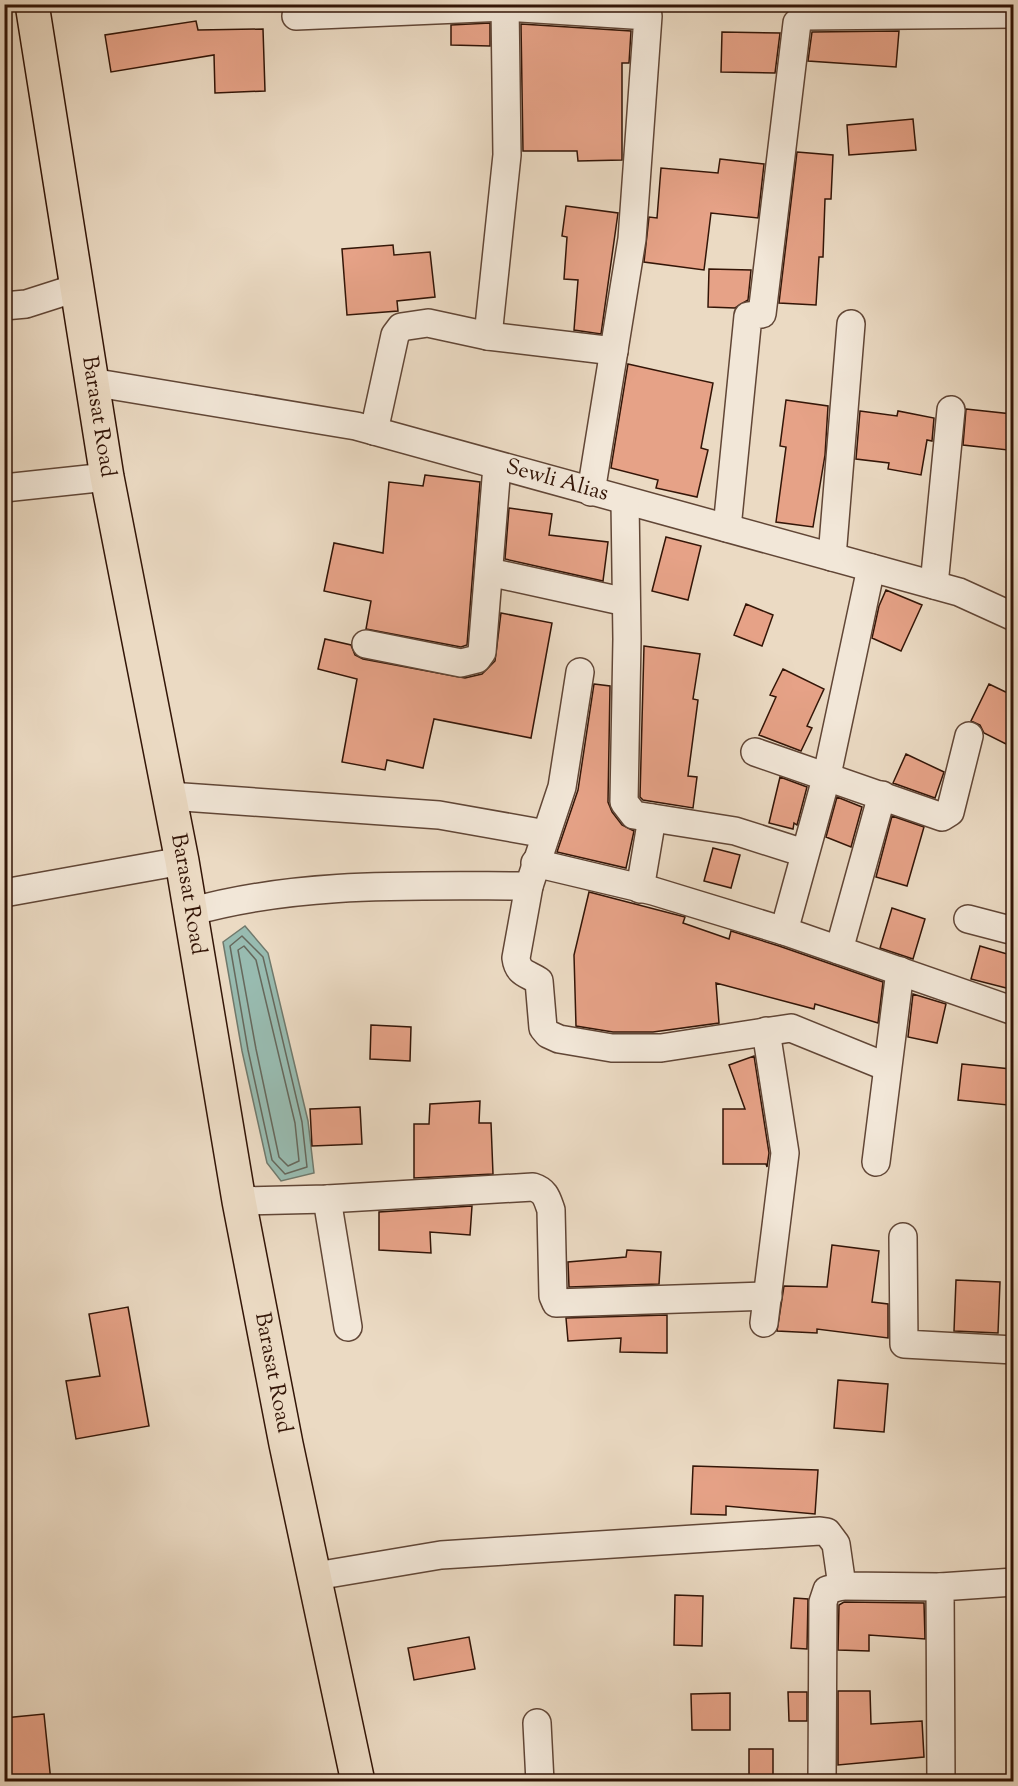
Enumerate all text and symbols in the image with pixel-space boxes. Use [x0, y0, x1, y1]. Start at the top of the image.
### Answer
street label: Barasat Road [72, 354, 123, 480]
street label: Sewli Alias [502, 452, 612, 511]
street label: Barasat Road [161, 831, 213, 957]
street label: Barasat Road [245, 1310, 300, 1436]

